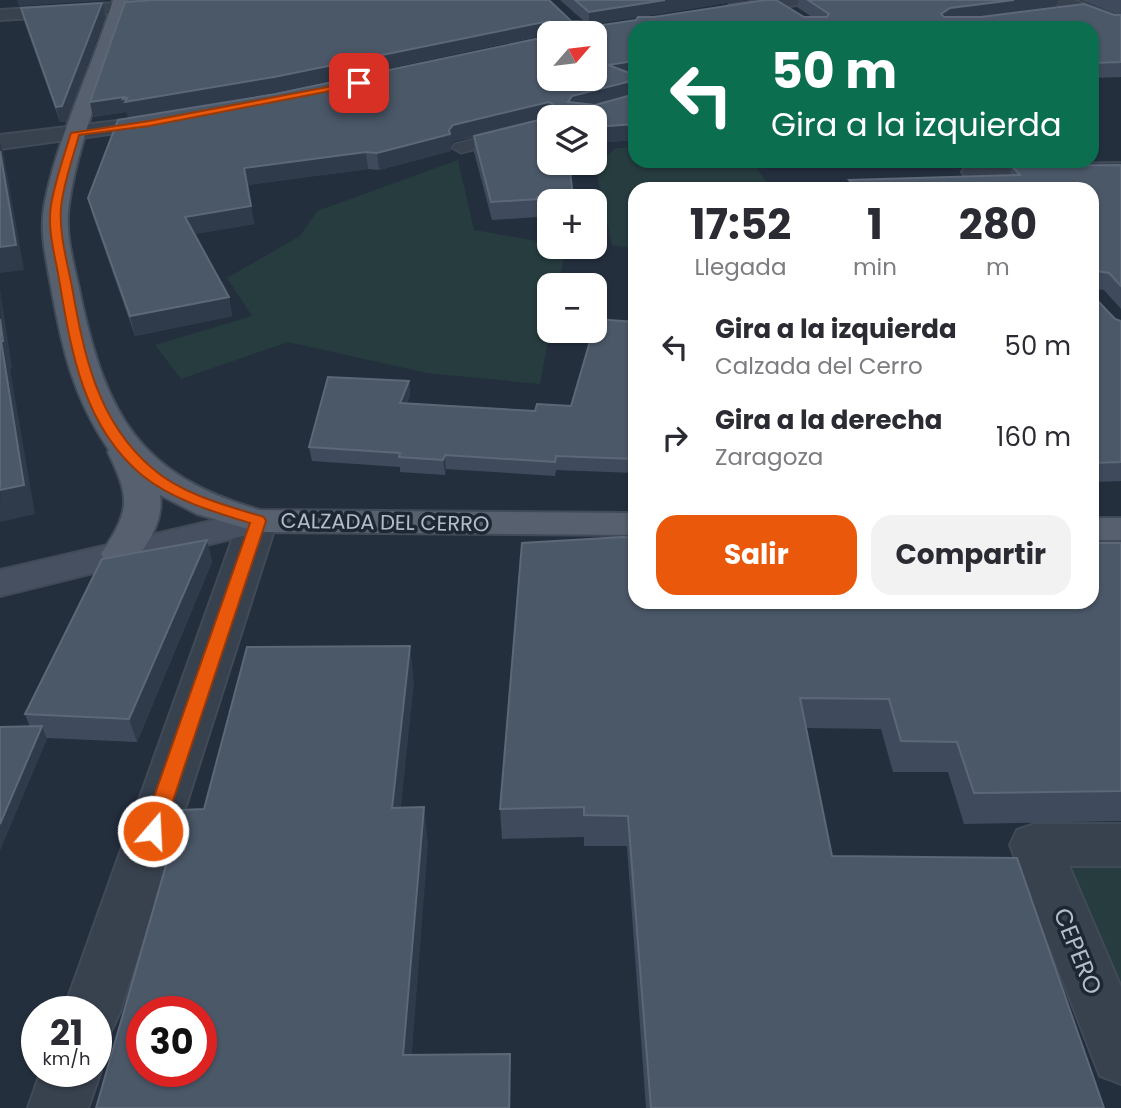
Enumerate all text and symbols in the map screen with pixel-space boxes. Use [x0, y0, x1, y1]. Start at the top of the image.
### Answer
north arrow [537, 21, 607, 91]
map controls [537, 21, 607, 343]
text: 50 m [771, 37, 897, 105]
icon: left [656, 49, 747, 140]
pin [329, 53, 389, 113]
icon: arrive [340, 64, 378, 102]
text: Gira a la izquierda [771, 102, 1062, 147]
button: layers [537, 105, 607, 175]
button: + [537, 189, 607, 259]
text: 17:52 [690, 195, 791, 254]
text: 1 [867, 195, 883, 254]
text: 280 [959, 195, 1037, 254]
text: Llegada [694, 251, 786, 283]
text: min [853, 251, 897, 283]
text: m [986, 251, 1010, 283]
button: − [537, 273, 607, 343]
text: Gira a la izquierda [715, 311, 957, 347]
icon: left [656, 328, 694, 366]
text: 50 m [1005, 328, 1071, 364]
text: Calzada del Cerro [715, 350, 923, 382]
text: Gira a la derecha [715, 402, 943, 438]
icon: right [656, 419, 694, 457]
text: 160 m [996, 419, 1071, 455]
text: Zaragoza [715, 441, 823, 473]
street label: CALZADA DEL CERRO [280, 506, 490, 538]
button: Salir [656, 515, 857, 595]
button: Compartir [871, 515, 1071, 595]
position arrow [116, 794, 190, 868]
street label: CEPERO [1046, 903, 1110, 999]
speed limit sign: 30 [126, 996, 217, 1087]
text: 21 [50, 1008, 83, 1057]
text: km/h [43, 1046, 90, 1071]

